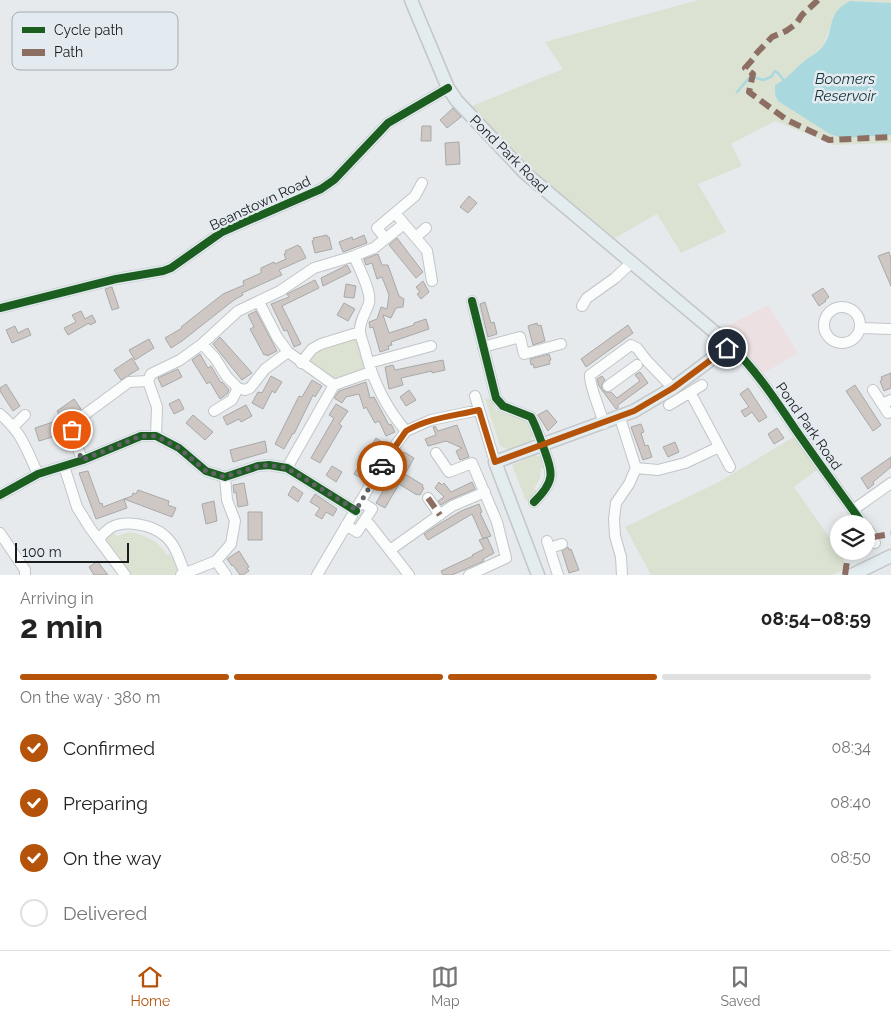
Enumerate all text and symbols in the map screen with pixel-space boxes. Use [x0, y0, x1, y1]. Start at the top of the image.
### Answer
legend [12, 12, 178, 70]
text: Cycle path [54, 22, 123, 38]
text: Path [54, 44, 83, 60]
water label: Boomers Reservoir [814, 70, 877, 105]
street label: Pond Park Road [467, 112, 551, 196]
street label: Beanstown Road [207, 173, 313, 233]
pin [706, 327, 748, 369]
icon: home [713, 334, 741, 362]
street label: Pond Park Road [773, 379, 845, 473]
pin [51, 409, 93, 451]
icon: bag [58, 416, 86, 444]
courier [357, 441, 407, 491]
icon: car [368, 452, 396, 480]
map controls [830, 515, 875, 560]
button: layers [830, 515, 875, 560]
scale bar [15, 540, 129, 563]
text: 100 m [22, 544, 62, 560]
text: Arriving in [20, 589, 94, 608]
text: 08:54–08:59 [761, 607, 871, 629]
text: 2 min [20, 608, 103, 645]
text: On the way · 380 m [20, 688, 160, 707]
icon: check [20, 734, 48, 762]
text: Confirmed [63, 737, 155, 759]
text: 08:34 [831, 738, 871, 757]
icon: check [20, 789, 48, 817]
text: Preparing [63, 792, 148, 814]
text: 08:40 [830, 793, 871, 812]
icon: check [20, 844, 48, 872]
text: On the way [63, 847, 162, 869]
text: 08:50 [830, 848, 871, 867]
text: Delivered [63, 902, 147, 924]
tab: Home [130, 963, 170, 1009]
tab: Map [431, 963, 460, 1009]
tab: Saved [720, 963, 761, 1009]

